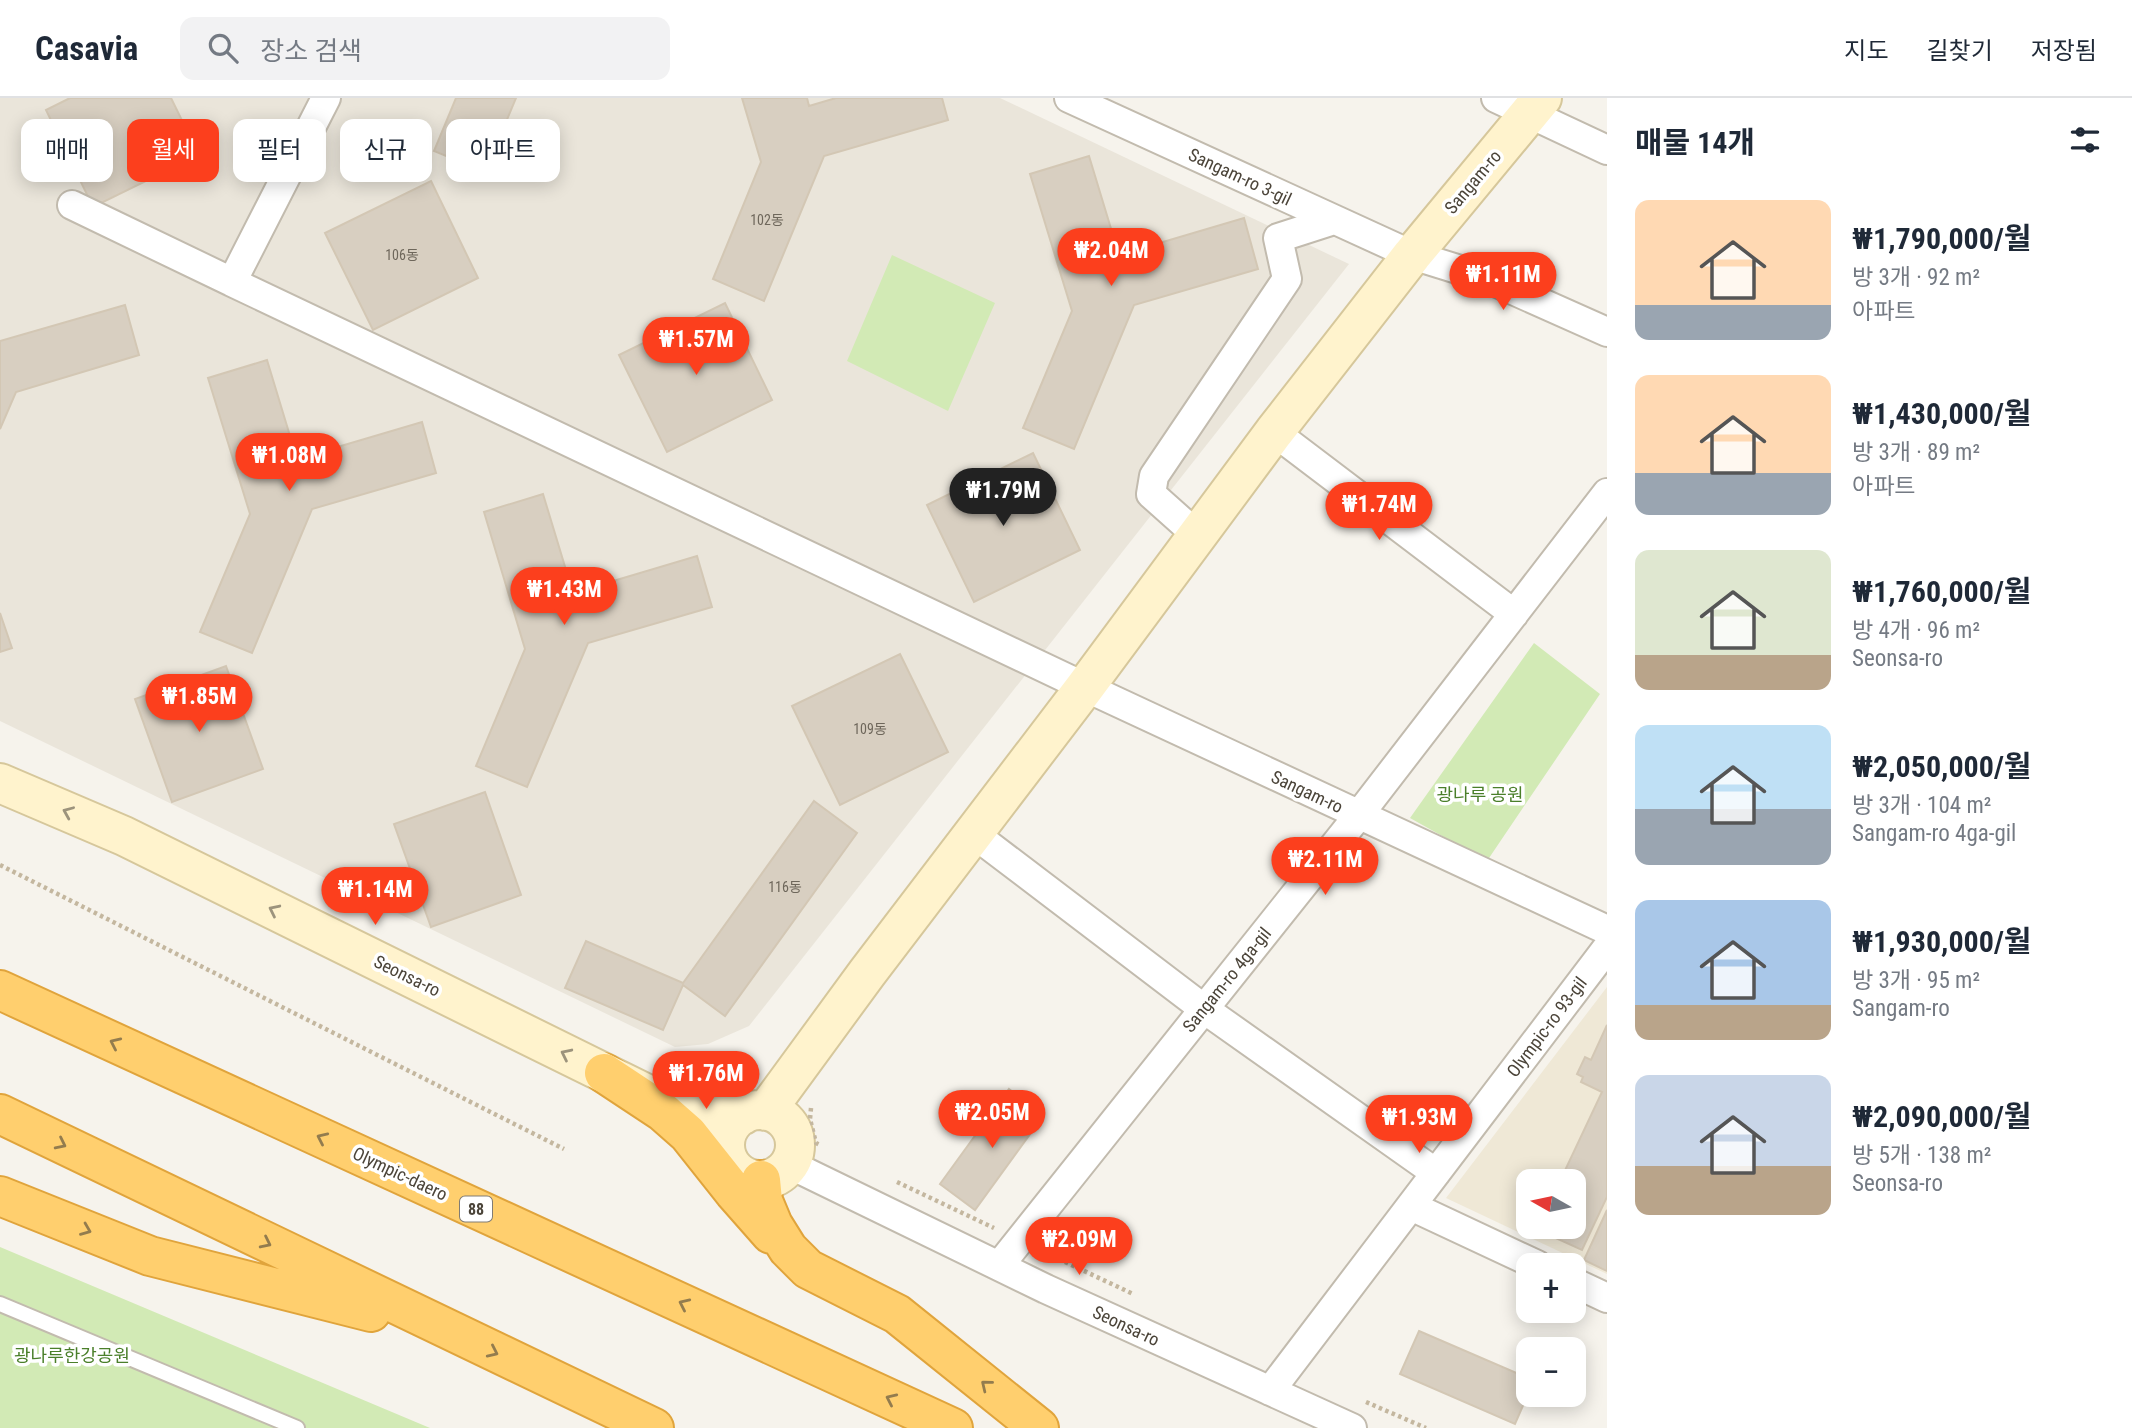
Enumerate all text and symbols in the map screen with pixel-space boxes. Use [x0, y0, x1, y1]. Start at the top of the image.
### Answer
search box [180, 17, 670, 80]
text: Casavia [35, 29, 138, 68]
icon: search [204, 29, 242, 67]
text: 장소 검색 [260, 36, 362, 66]
text: 지도 [1844, 37, 1889, 65]
text: 길찾기 [1927, 37, 1993, 65]
text: 저장됨 [2031, 37, 2097, 65]
chip: 매매 [21, 119, 113, 182]
chip: 월세 [127, 119, 219, 182]
chip: 필터 [233, 119, 326, 182]
chip: 신규 [340, 119, 432, 182]
chip: 아파트 [446, 119, 560, 182]
icon: filters [2066, 121, 2104, 159]
text: 매물 14개 [1635, 125, 1755, 160]
street label: Sangam-ro 3-gil [1185, 144, 1295, 210]
street label: Sangam-ro [1440, 146, 1505, 218]
house number: 102동 [750, 212, 784, 228]
text: ₩1,790,000/월 [1852, 221, 2031, 256]
pin: ₩2.04M [1054, 228, 1168, 288]
icon: home [1691, 228, 1775, 312]
text: ₩2.04M [1073, 237, 1149, 264]
house number: 106동 [385, 247, 419, 263]
pin: ₩1.11M [1446, 252, 1560, 312]
text: ₩1.11M [1465, 261, 1541, 288]
text: 방 3개 · 92 m² [1852, 264, 1980, 291]
text: 아파트 [1852, 298, 1915, 325]
pin: ₩1.57M [639, 317, 753, 377]
text: ₩1.57M [658, 326, 734, 353]
text: ₩1,430,000/월 [1852, 396, 2031, 431]
icon: home [1691, 403, 1775, 487]
pin: ₩1.08M [232, 434, 346, 493]
text: 방 3개 · 89 m² [1852, 439, 1980, 466]
text: ₩1.08M [251, 442, 327, 469]
pin: ₩1.79M [946, 468, 1060, 528]
text: 아파트 [1852, 473, 1915, 500]
text: ₩1.79M [965, 477, 1041, 504]
pin: ₩1.74M [1322, 482, 1436, 542]
text: ₩1.74M [1341, 491, 1417, 518]
pin: ₩1.43M [507, 568, 621, 627]
text: ₩1,760,000/월 [1852, 574, 2031, 609]
text: ₩1.43M [526, 576, 602, 603]
icon: home [1691, 578, 1775, 662]
text: 방 4개 · 96 m² [1852, 617, 1980, 644]
text: Seonsa-ro [1852, 645, 1943, 672]
pin: ₩1.85M [142, 674, 256, 734]
text: ₩1.85M [161, 683, 237, 710]
house number: 109동 [853, 721, 887, 737]
text: ₩2,050,000/월 [1852, 749, 2031, 784]
icon: home [1691, 753, 1775, 837]
street label: Sangam-ro [1268, 766, 1346, 817]
park label: 광나루 공원 [1437, 784, 1523, 805]
text: 방 3개 · 104 m² [1852, 792, 1991, 819]
one-way arrow [63, 807, 75, 821]
text: Sangam-ro 4ga-gil [1852, 820, 2016, 847]
pin: ₩2.11M [1268, 838, 1382, 897]
text: ₩2.11M [1287, 846, 1363, 873]
pin: ₩1.14M [318, 868, 432, 927]
text: ₩1.14M [337, 876, 413, 903]
house number: 116동 [768, 879, 802, 895]
one-way arrow [269, 904, 281, 918]
street label: Sangam-ro 4ga-gil [1178, 923, 1275, 1036]
text: ₩1,930,000/월 [1852, 924, 2031, 959]
icon: home [1691, 928, 1775, 1012]
street label: Seonsa-ro [371, 951, 444, 1001]
text: 방 3개 · 95 m² [1852, 967, 1980, 994]
street label: Olympic-ro 93-gil [1502, 973, 1591, 1081]
text: Sangam-ro [1852, 995, 1950, 1022]
one-way arrow [110, 1037, 122, 1051]
one-way arrow [560, 1049, 573, 1062]
pin: ₩1.76M [649, 1052, 763, 1111]
text: ₩1.76M [668, 1060, 744, 1087]
pin: ₩2.05M [935, 1090, 1049, 1150]
pin: ₩1.93M [1362, 1096, 1476, 1155]
text: ₩2.05M [954, 1099, 1030, 1126]
text: ₩2,090,000/월 [1852, 1099, 2031, 1134]
icon: home [1691, 1103, 1775, 1187]
text: ₩1.93M [1381, 1104, 1457, 1131]
one-way arrow [317, 1132, 329, 1146]
one-way arrow [54, 1135, 66, 1149]
street label: Olympic-daero [349, 1142, 451, 1205]
text: 방 5개 · 138 m² [1852, 1142, 1991, 1169]
north arrow [1516, 1169, 1586, 1239]
map controls [1516, 1169, 1586, 1407]
text: Seonsa-ro [1852, 1170, 1943, 1197]
road number: 88 [460, 1196, 492, 1222]
pin: ₩2.09M [1022, 1218, 1136, 1277]
one-way arrow [80, 1222, 92, 1236]
text: ₩2.09M [1041, 1226, 1117, 1253]
one-way arrow [259, 1234, 271, 1248]
button: + [1516, 1253, 1586, 1323]
one-way arrow [679, 1299, 691, 1313]
street label: Seonsa-ro [1090, 1301, 1163, 1350]
button: − [1516, 1337, 1586, 1407]
one-way arrow [486, 1344, 498, 1358]
park label: 광나루한강공원 [14, 1345, 130, 1366]
one-way arrow [981, 1381, 993, 1394]
one-way arrow [886, 1394, 898, 1408]

